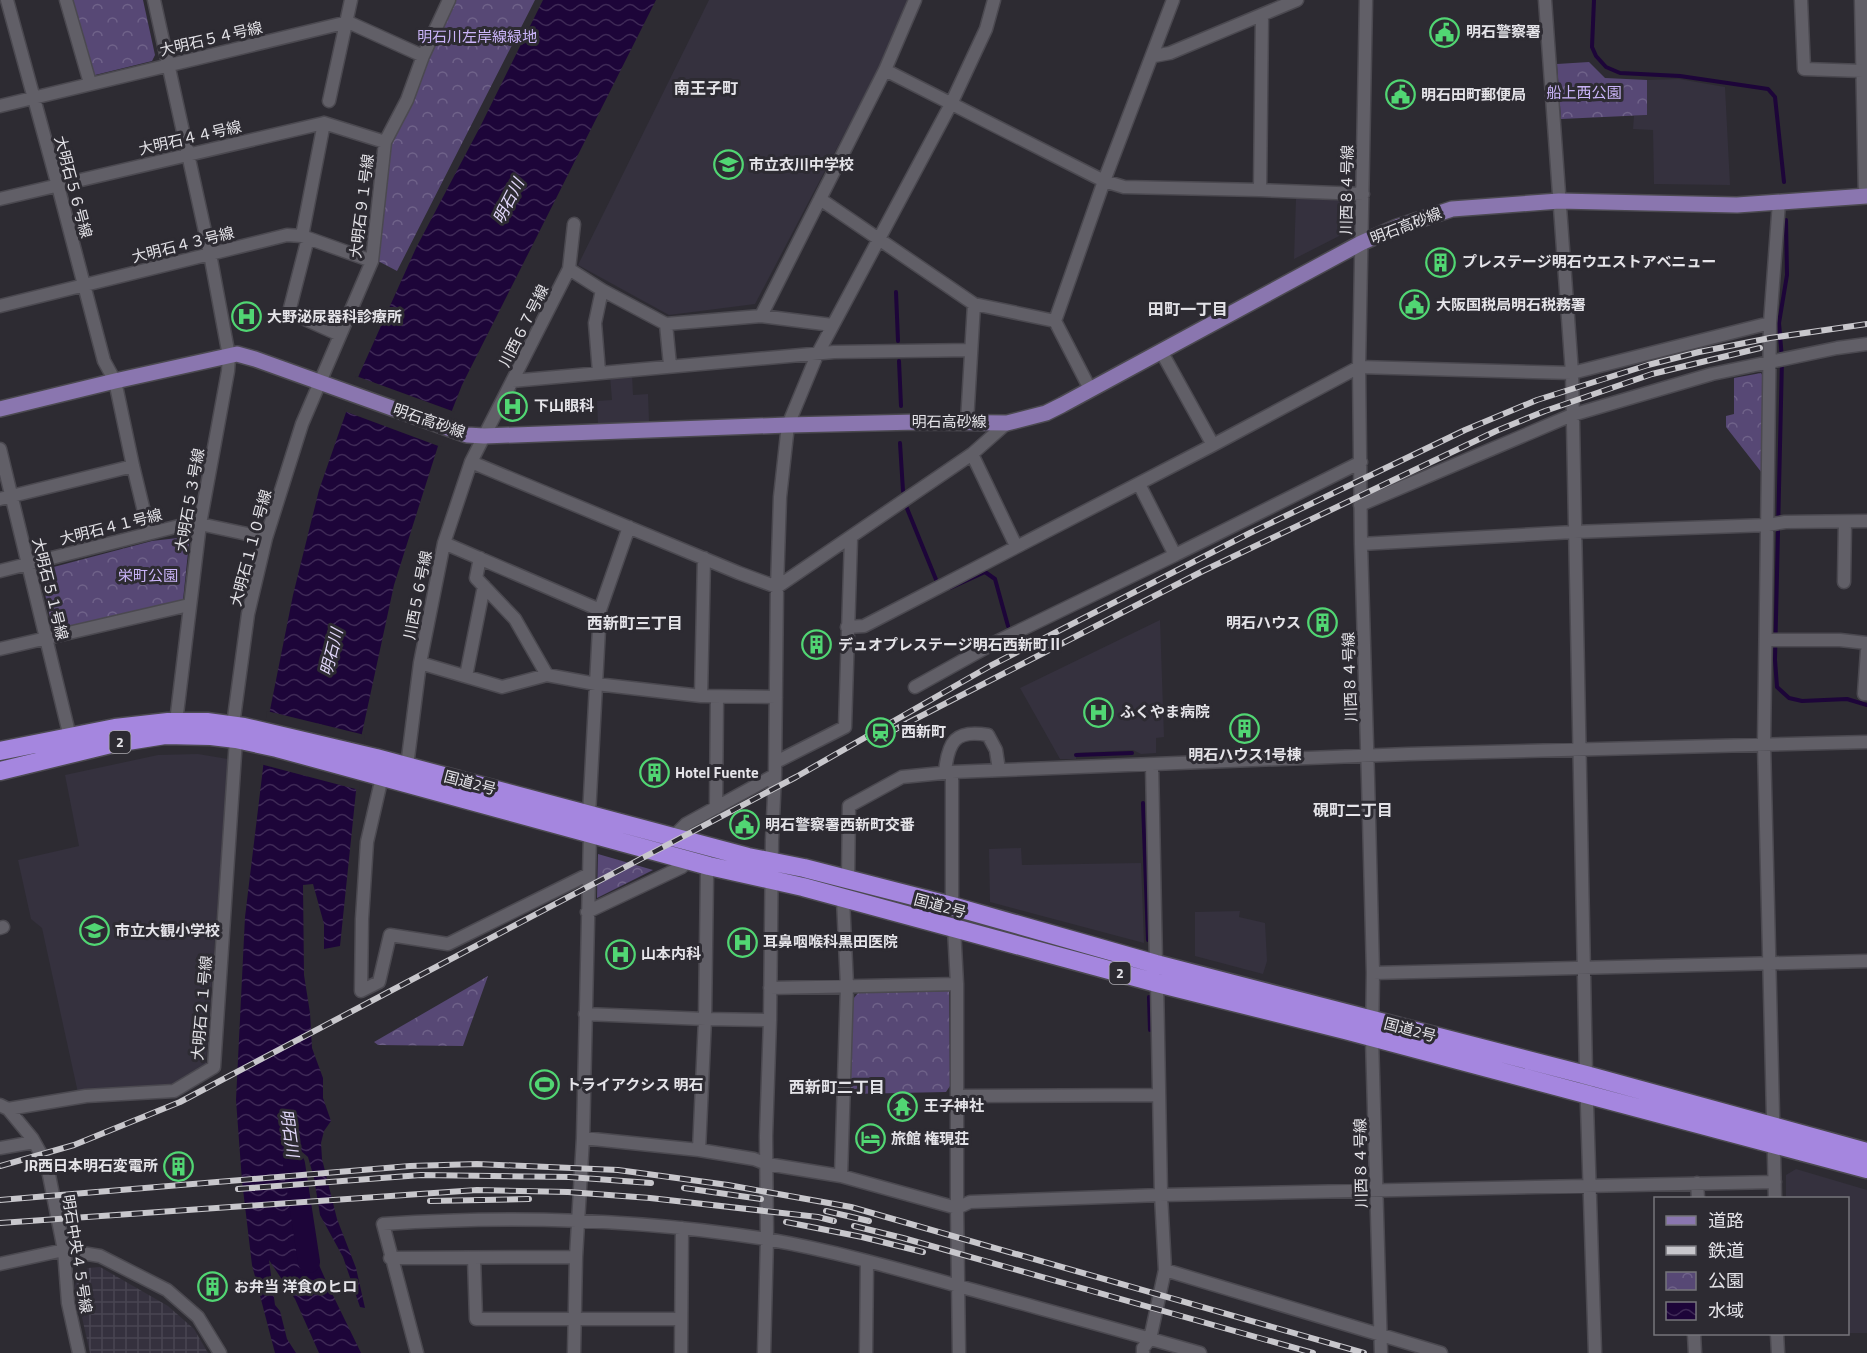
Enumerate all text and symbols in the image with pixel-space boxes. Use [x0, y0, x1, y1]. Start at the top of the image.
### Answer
street label: 大明石５４号線 [157, 15, 265, 62]
public building icon: 明石警察署 [1429, 16, 1461, 48]
place label: 明石警察署 [1466, 20, 1541, 43]
park label: 明石川左岸線緑地 [417, 25, 537, 48]
district label: 南王子町 [674, 76, 738, 100]
public building icon: 明石田町郵便局 [1384, 79, 1416, 111]
park label: 船上西公園 [1546, 81, 1622, 104]
place label: 明石田町郵便局 [1421, 83, 1526, 106]
street label: 大明石４４号線 [136, 114, 244, 161]
street label: 大明石５６号線 [49, 133, 98, 241]
street label: 川西８４号線 [1334, 145, 1359, 235]
school or university icon: 市立衣川中学校 [712, 149, 744, 181]
street label: 大明石９１号線 [344, 152, 379, 259]
place label: 市立衣川中学校 [749, 153, 854, 176]
water label: 明石川 [486, 172, 530, 228]
street label: 明石高砂線 [1367, 201, 1445, 250]
street label: 大明石４３号線 [129, 221, 237, 268]
building icon: プレステージ明石ウエストアベニュー [1425, 246, 1457, 278]
place label: プレステージ明石ウエストアベニュー [1462, 250, 1716, 273]
street label: 川西６７号線 [493, 280, 554, 371]
public building icon: 大阪国税局明石税務署 [1399, 289, 1431, 321]
place label: 大阪国税局明石税務署 [1436, 293, 1586, 316]
district label: 田町一丁目 [1148, 297, 1228, 321]
hospital icon: 大野泌尿器科診療所 [230, 301, 262, 333]
place label: 大野泌尿器科診療所 [267, 305, 402, 328]
hospital icon: 下山眼科 [497, 390, 529, 422]
place label: 下山眼科 [534, 394, 594, 417]
street label: 明石高砂線 [390, 397, 468, 444]
street label: 明石高砂線 [911, 410, 987, 433]
street label: 大明石５３号線 [169, 446, 210, 554]
street label: 大明石１１０号線 [224, 487, 277, 609]
street label: 大明石４１号線 [57, 503, 165, 550]
street label: 大明石５１号線 [27, 535, 74, 643]
street label: 川西５６号線 [398, 549, 437, 641]
park label: 栄町公園 [118, 564, 178, 587]
building icon: 明石ハウス [1306, 607, 1338, 639]
district label: 西新町三丁目 [587, 611, 683, 635]
place label: 明石ハウス [1226, 611, 1301, 634]
water label: 明石川 [314, 624, 349, 678]
building icon: デュオプレステージ明石西新町Ⅱ [801, 629, 833, 661]
street label: 川西８４号線 [1336, 632, 1363, 722]
place label: デュオプレステージ明石西新町Ⅱ [838, 633, 1063, 656]
hospital icon: ふくやま病院 [1083, 696, 1115, 728]
place label: ふくやま病院 [1120, 700, 1210, 723]
building icon: 明石ハウス1号棟 [1229, 712, 1261, 744]
station icon: 西新町 [864, 716, 896, 748]
place label: 西新町 [901, 720, 946, 743]
road number: 2 [110, 731, 130, 753]
place label: 明石ハウス1号棟 [1188, 743, 1302, 766]
building icon: Hotel Fuente [638, 757, 670, 789]
place label: Hotel Fuente [675, 761, 759, 784]
street label: 国道2号 [441, 764, 499, 801]
district label: 硯町二丁目 [1313, 798, 1393, 822]
public building icon: 明石警察署西新町交番 [728, 809, 760, 841]
place label: 明石警察署西新町交番 [765, 813, 915, 836]
street label: 国道2号 [911, 887, 969, 924]
school or university icon: 市立大観小学校 [78, 915, 110, 947]
place label: 市立大観小学校 [115, 919, 220, 942]
hospital icon: 耳鼻咽喉科黒田医院 [726, 926, 758, 958]
place label: 耳鼻咽喉科黒田医院 [763, 930, 898, 953]
hospital icon: 山本内科 [604, 938, 636, 970]
place label: 山本内科 [641, 942, 701, 965]
street label: 大明石２１号線 [185, 955, 218, 1061]
road number: 2 [1110, 962, 1130, 984]
street label: 国道2号 [1381, 1011, 1439, 1048]
sports icon: トライアクシス 明石 [529, 1069, 561, 1101]
place label: トライアクシス 明石 [566, 1073, 704, 1096]
district label: 西新町二丁目 [789, 1075, 885, 1099]
temple icon: 王子神社 [887, 1090, 919, 1122]
place label: 王子神社 [924, 1094, 984, 1117]
water label: 明石川 [275, 1108, 306, 1160]
street label: 川西８４号線 [1348, 1118, 1373, 1208]
hotel icon: 旅館 権現荘 [854, 1123, 886, 1155]
place label: 旅館 権現荘 [891, 1127, 969, 1150]
building icon: JR西日本明石変電所 [163, 1150, 195, 1182]
place label: JR西日本明石変電所 [24, 1154, 158, 1177]
street label: 明石中央４５号線 [57, 1193, 98, 1315]
legend [1654, 1197, 1849, 1335]
text: 道路 [1708, 1207, 1744, 1234]
text: 鉄道 [1708, 1237, 1744, 1264]
text: 公園 [1708, 1267, 1744, 1294]
building icon: お弁当 洋食のヒロ [197, 1271, 229, 1303]
place label: お弁当 洋食のヒロ [234, 1275, 357, 1298]
text: 水域 [1708, 1297, 1744, 1324]

